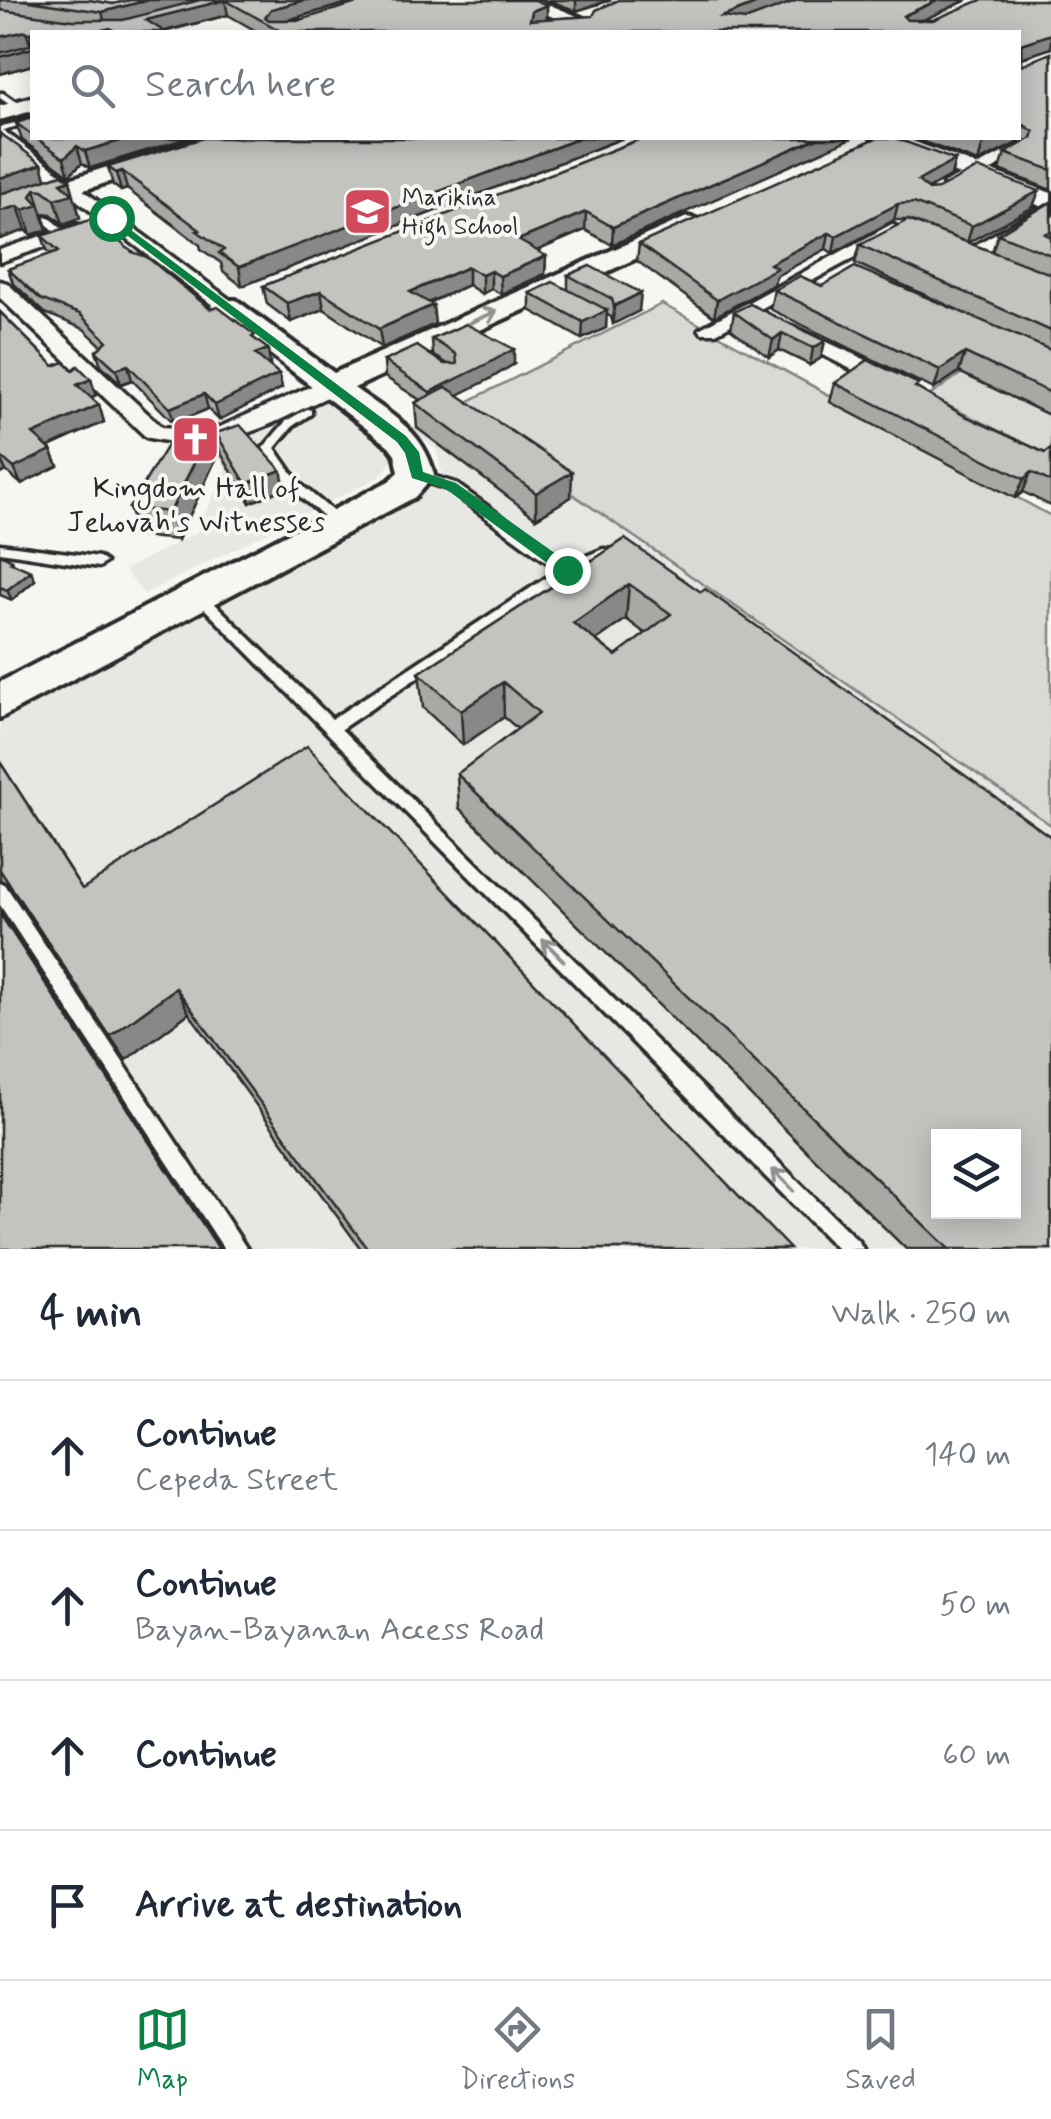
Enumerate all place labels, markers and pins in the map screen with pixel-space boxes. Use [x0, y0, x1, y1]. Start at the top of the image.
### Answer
place label: Marikina High School [402, 182, 519, 246]
school or university icon: Marikina High School [341, 186, 393, 238]
church icon: Kingdom Hall of Jehovah's Witnesses [170, 413, 222, 465]
place label: Kingdom Hall of Jehovah's Witnesses [67, 469, 325, 542]

